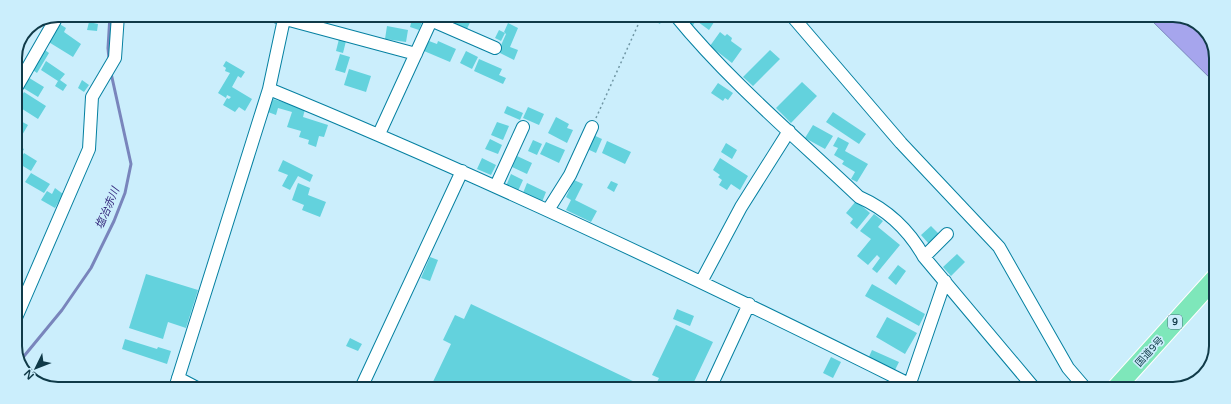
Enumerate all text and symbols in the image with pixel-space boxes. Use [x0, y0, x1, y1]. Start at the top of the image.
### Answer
water label: 塩冶赤川 [93, 184, 122, 231]
road number: 9 [1168, 315, 1182, 329]
street label: 国道9号 [1133, 334, 1166, 369]
north arrow [16, 348, 56, 388]
text: N [21, 367, 37, 382]

